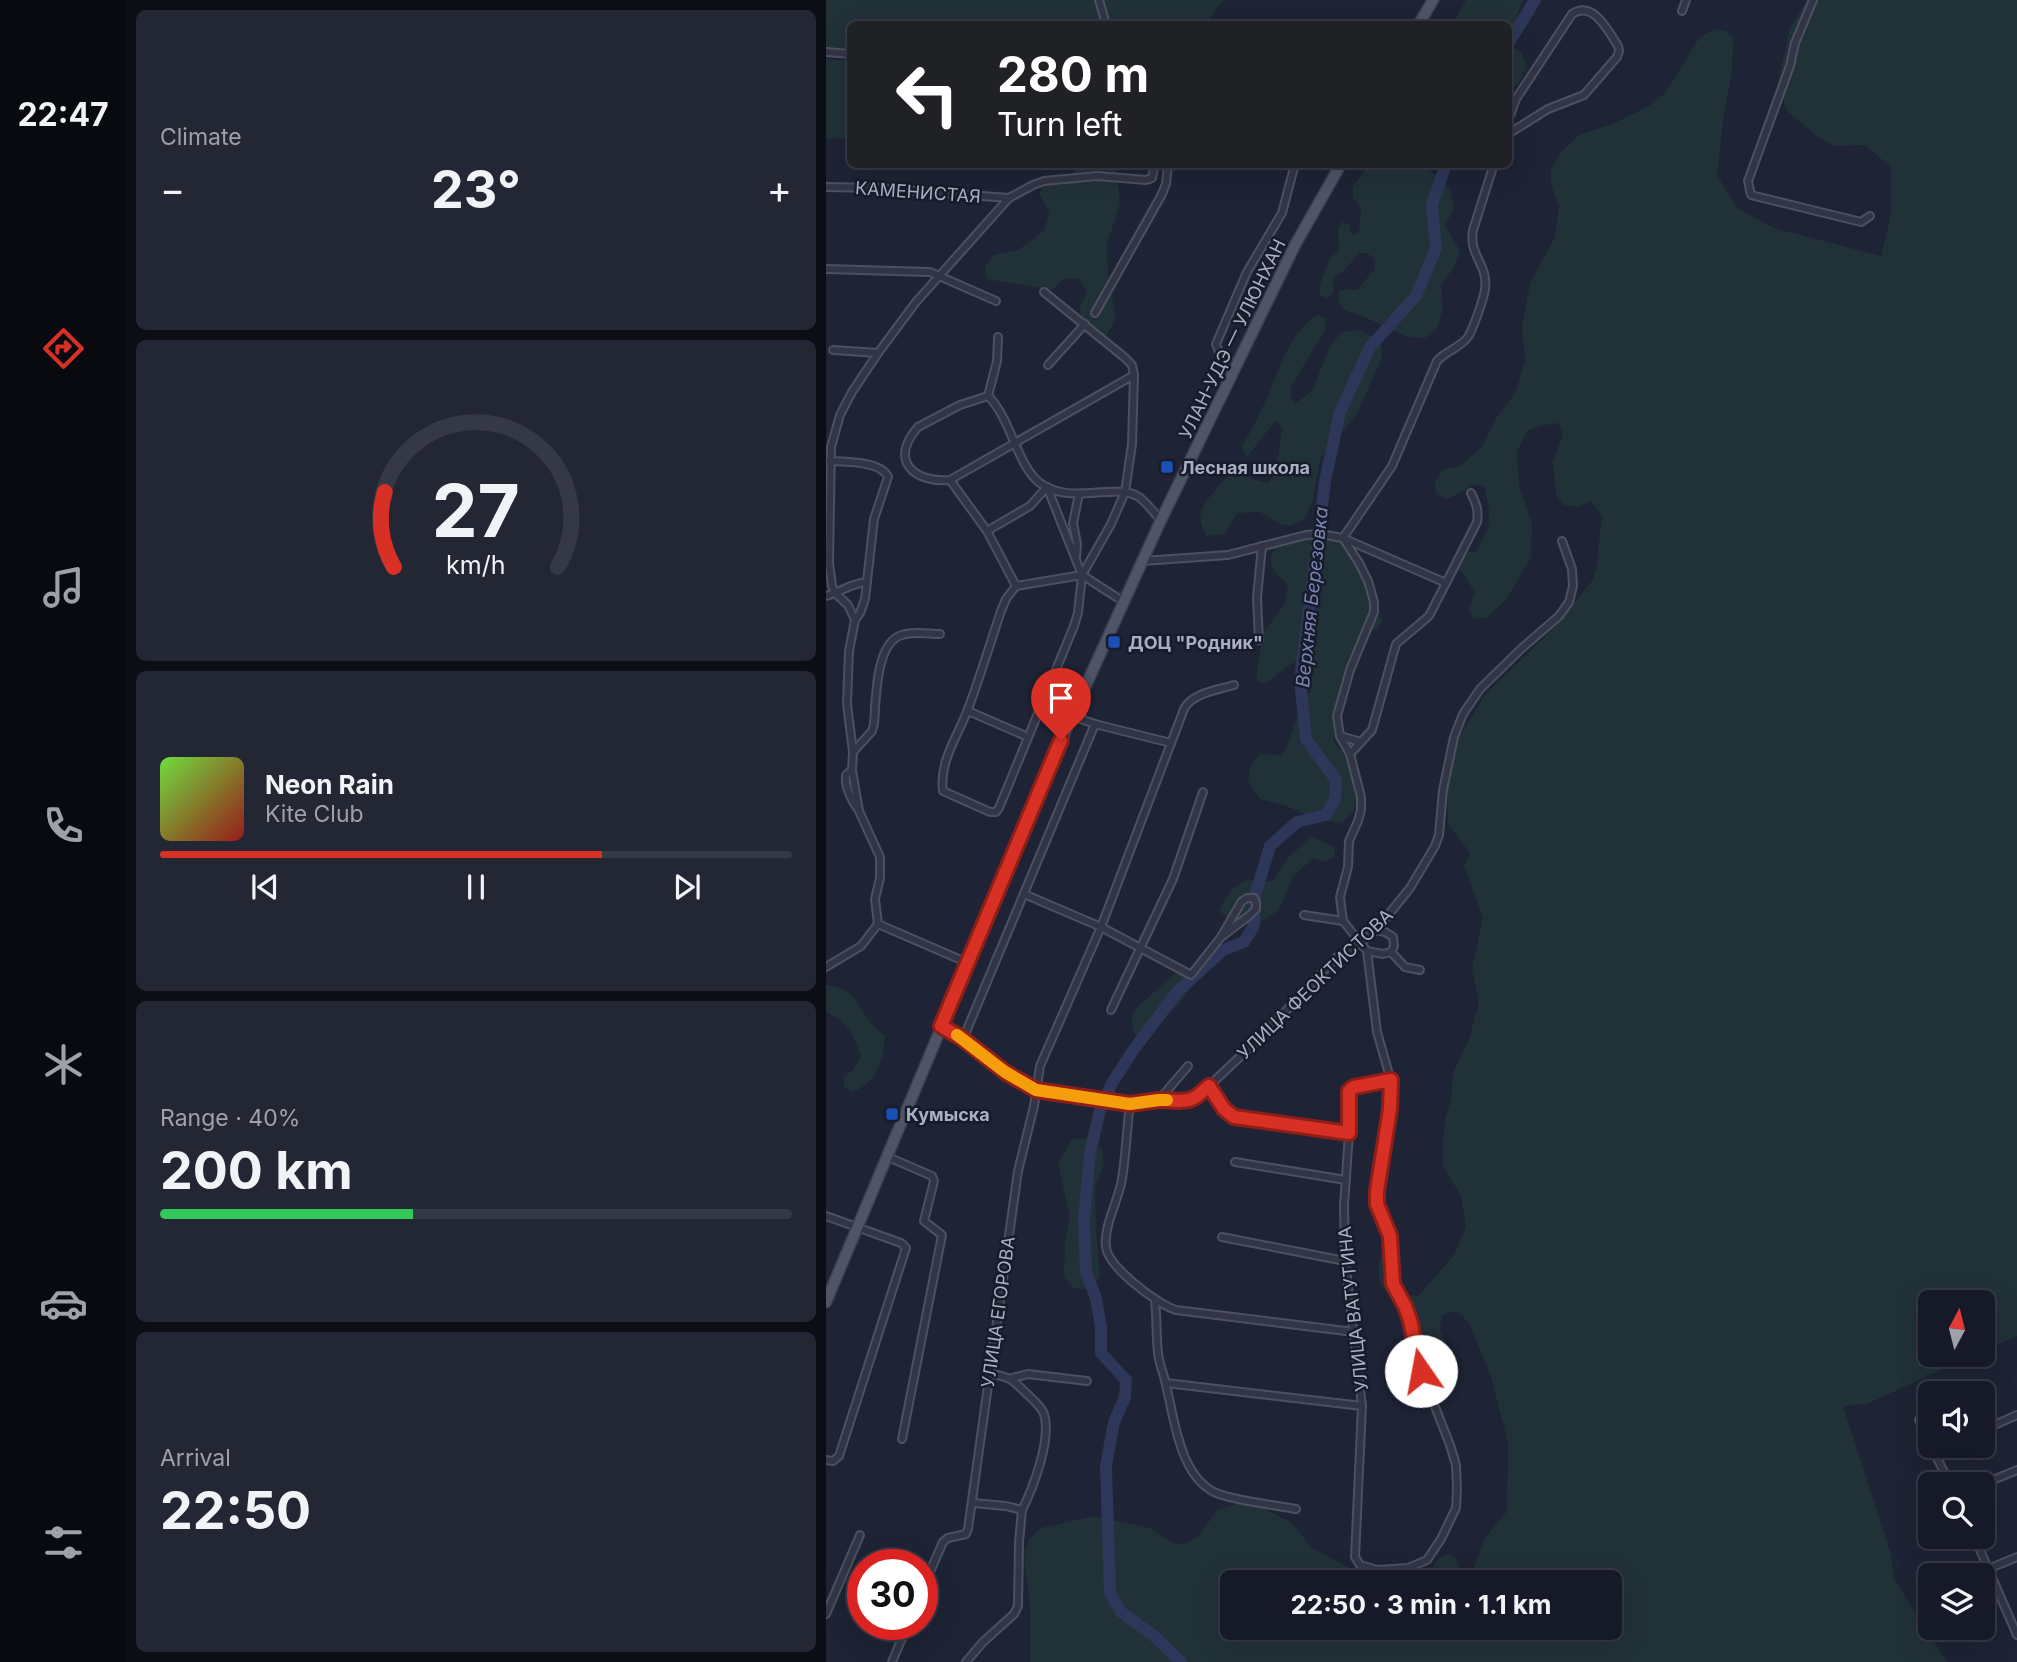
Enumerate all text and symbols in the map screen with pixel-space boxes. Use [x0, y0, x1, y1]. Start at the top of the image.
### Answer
text: 280 m [997, 45, 1149, 104]
icon: left [882, 49, 973, 140]
text: 22:47 [17, 95, 109, 134]
text: Turn left [997, 105, 1122, 144]
text: Climate [160, 123, 242, 151]
text: 23° [431, 158, 521, 221]
text: − [160, 166, 185, 212]
text: + [767, 166, 792, 212]
street label: КАМЕНИСТАЯ [855, 177, 981, 207]
street label: УЛАН-УДЭ — УЛЮНХАН [1174, 236, 1290, 442]
icon: directions [39, 324, 88, 373]
place label: Лесная школа [1181, 457, 1310, 478]
marker: Лесная школа [1159, 459, 1175, 475]
text: 27 [432, 466, 520, 555]
water label: Верхняя Березовка [1291, 505, 1333, 689]
text: km/h [446, 549, 506, 579]
icon: music [39, 563, 88, 612]
place label: ДОЦ "Родник" [1128, 632, 1263, 653]
marker: ДОЦ "Родник" [1106, 634, 1122, 650]
pin [1031, 668, 1091, 740]
icon: arrive [1042, 679, 1080, 717]
text: Neon Rain [265, 769, 394, 800]
text: Kite Club [265, 800, 364, 828]
icon: phone [39, 801, 88, 850]
icon: previous [246, 868, 284, 906]
icon: pause [457, 868, 495, 906]
icon: next [668, 868, 706, 906]
street label: УЛИЦА ФЕОКТИСТОВА [1233, 904, 1397, 1064]
icon: climate [39, 1040, 88, 1089]
text: Range · 40% [160, 1104, 300, 1132]
place label: Кумыска [906, 1104, 990, 1125]
marker: Кумыска [884, 1106, 900, 1122]
text: 200 km [160, 1139, 353, 1202]
street label: УЛИЦА ВАТУТИНА [1334, 1225, 1372, 1393]
street label: УЛИЦА ЕГОРОВА [977, 1235, 1019, 1389]
icon: car [39, 1279, 88, 1328]
north arrow [1918, 1290, 1995, 1367]
map controls [1918, 1290, 1995, 1640]
position arrow [1384, 1334, 1458, 1408]
button: sound [1918, 1381, 1995, 1458]
text: Arrival [160, 1444, 231, 1472]
button: search [1918, 1472, 1995, 1549]
text: 22:50 [160, 1479, 311, 1542]
icon: filters [39, 1518, 88, 1567]
speed limit sign: 30 [847, 1549, 938, 1640]
button: layers [1918, 1563, 1995, 1640]
text: 22:50 · 3 min · 1.1 km [1290, 1589, 1552, 1620]

